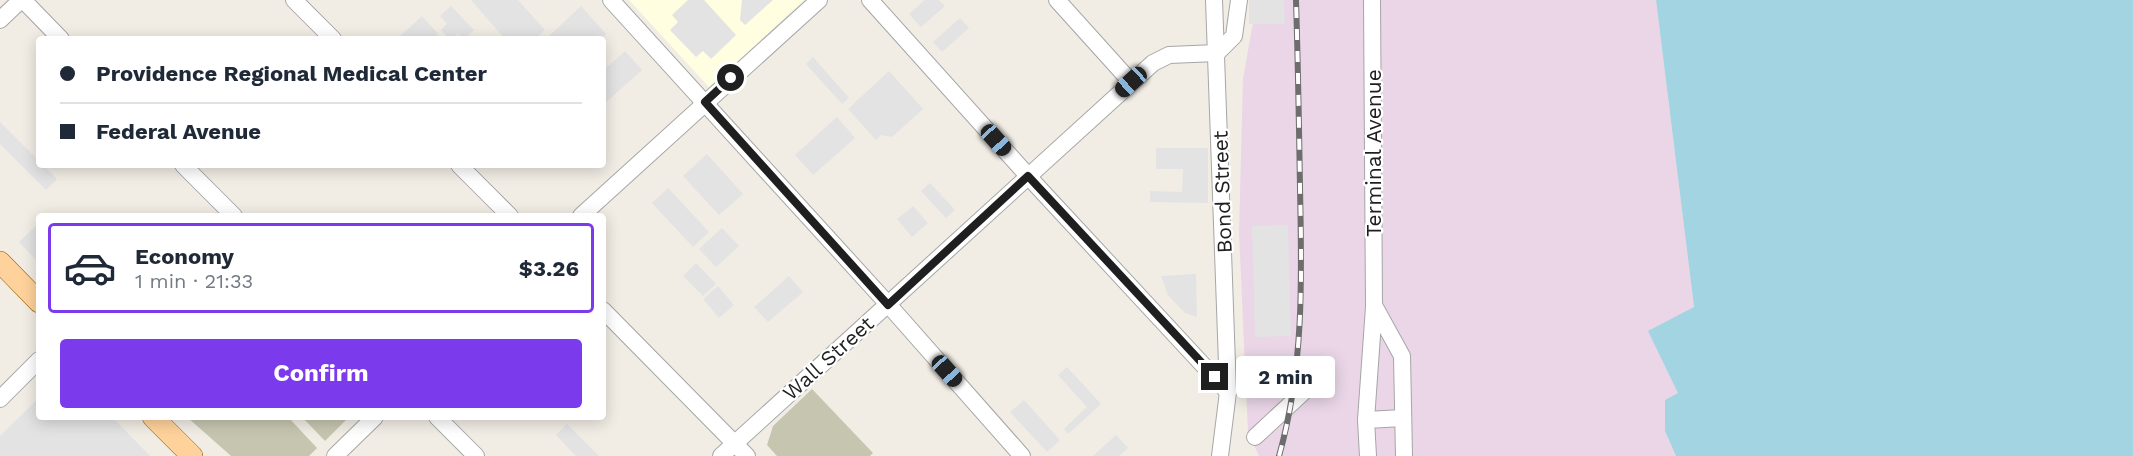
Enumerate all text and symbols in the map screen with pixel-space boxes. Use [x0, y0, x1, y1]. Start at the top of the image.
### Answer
text: Providence Regional Medical Center [96, 61, 487, 86]
car [1112, 63, 1150, 101]
route start [717, 64, 744, 91]
street label: Terminal Avenue [1361, 69, 1386, 237]
text: Federal Avenue [96, 119, 261, 144]
car [977, 121, 1015, 159]
street label: Bond Street [1207, 130, 1237, 254]
icon: car [63, 241, 117, 295]
text: Economy [135, 244, 234, 269]
text: $3.26 [519, 256, 579, 281]
text: 1 min · 21:33 [135, 269, 253, 293]
street label: Wall Street [777, 311, 879, 405]
button: Confirm [60, 339, 582, 408]
car [928, 352, 966, 390]
callout: 2 min [1236, 356, 1335, 398]
route end [1201, 363, 1228, 390]
text: 2 min [1258, 365, 1313, 389]

